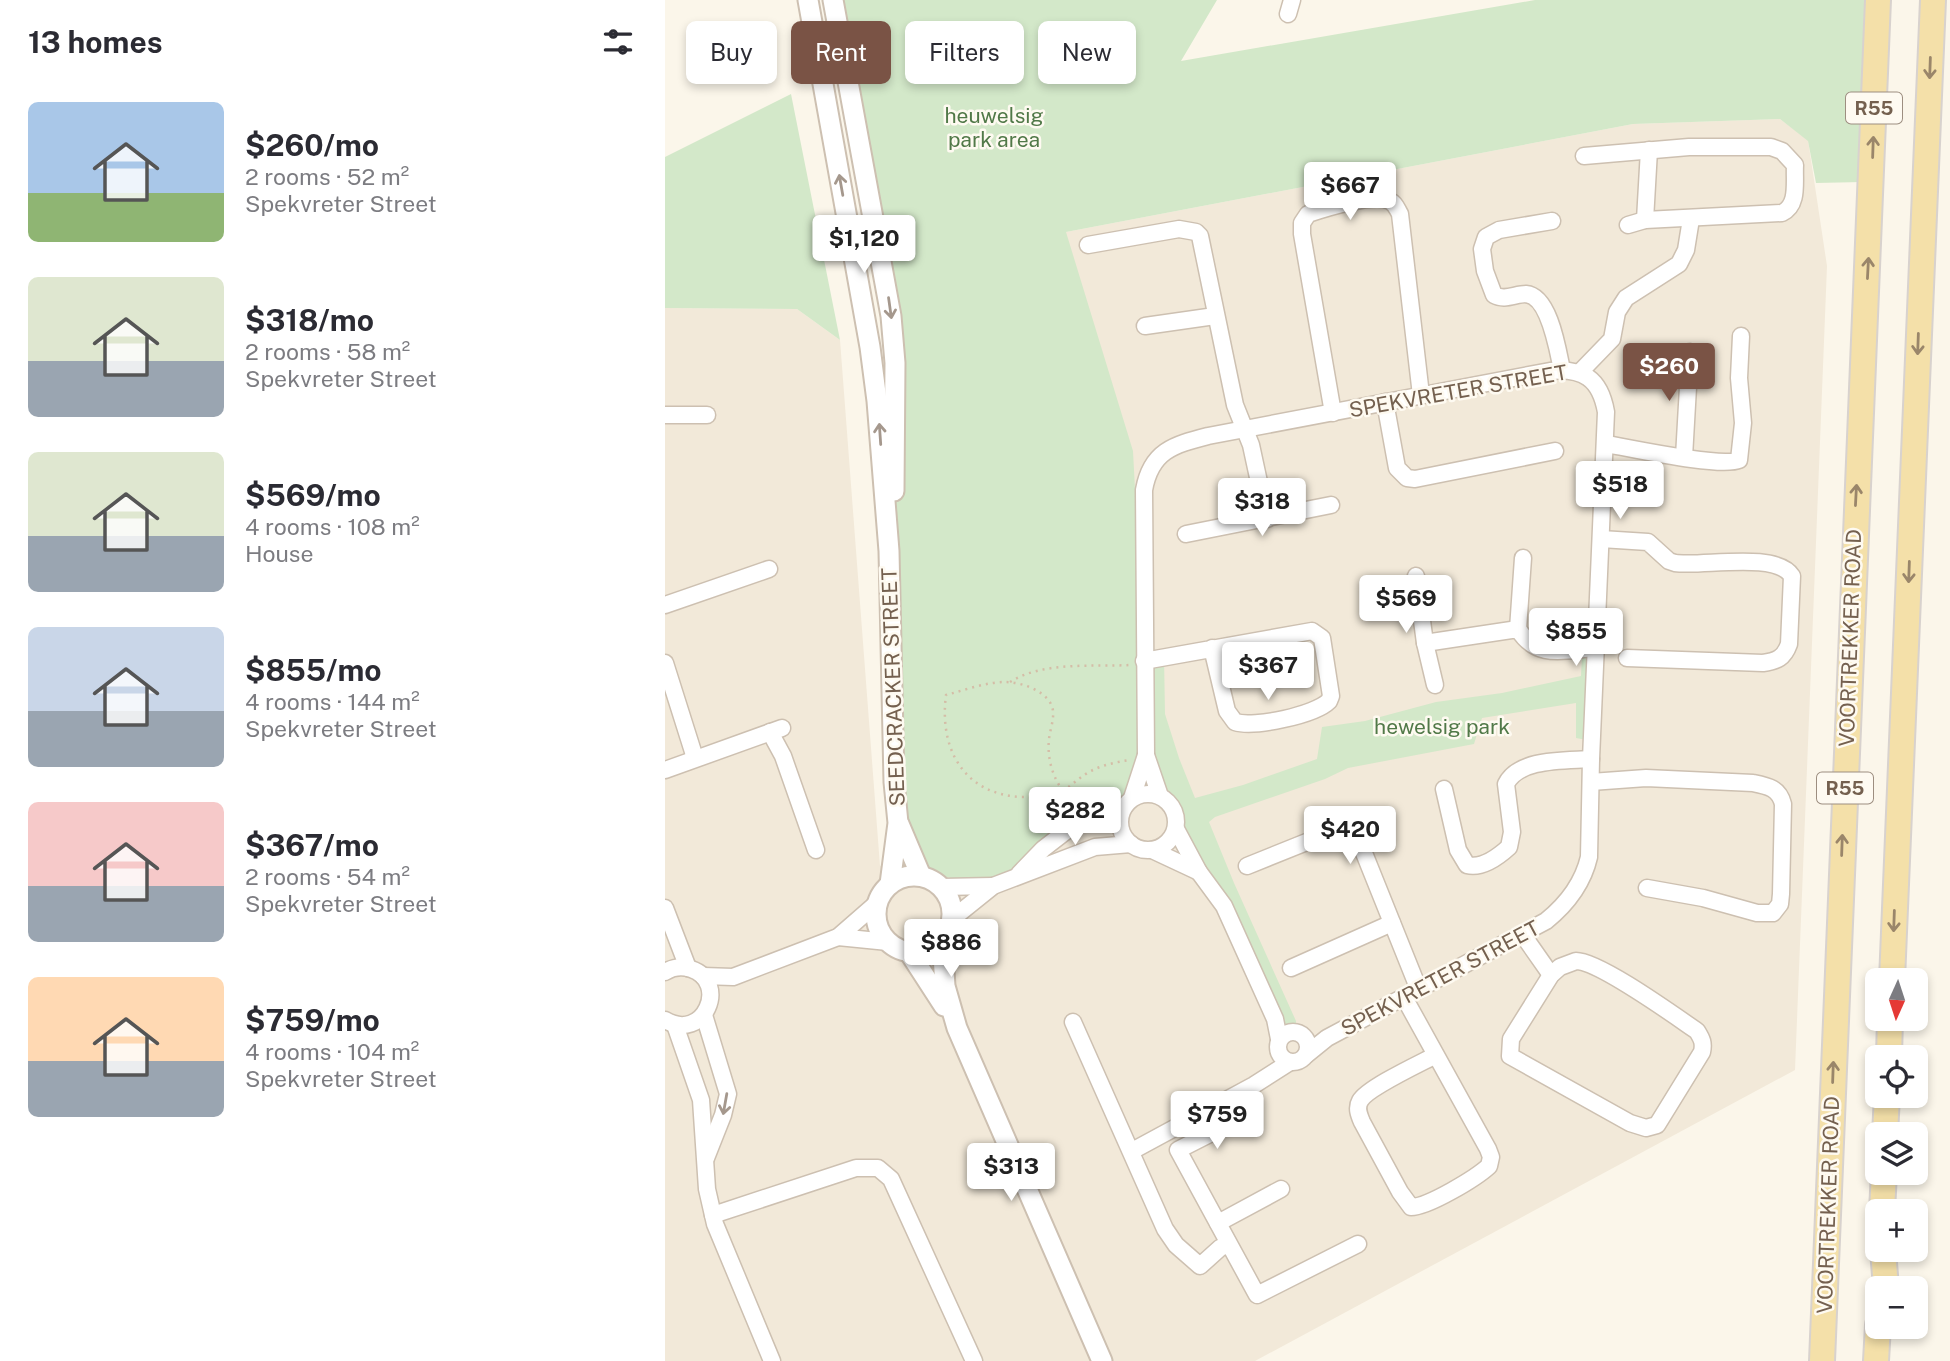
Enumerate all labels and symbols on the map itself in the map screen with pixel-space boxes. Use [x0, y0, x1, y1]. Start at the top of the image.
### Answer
one-way arrow [1923, 56, 1936, 79]
road number: R55 [1846, 92, 1902, 124]
park label: heuwelsig park area [944, 103, 1044, 152]
one-way arrow [1866, 136, 1879, 159]
pin: $667 [1309, 162, 1391, 222]
one-way arrow [833, 174, 847, 197]
pin: $1,120 [807, 216, 921, 275]
one-way arrow [1861, 257, 1874, 280]
one-way arrow [884, 296, 897, 319]
one-way arrow [1912, 333, 1925, 356]
pin: $260 [1628, 344, 1710, 403]
street label: SPEKVRETER STREET [1347, 359, 1569, 423]
one-way arrow [873, 423, 886, 446]
pin: $518 [1579, 462, 1661, 521]
pin: $318 [1221, 478, 1303, 538]
one-way arrow [1850, 484, 1863, 507]
street label: VOORTREKKER ROAD [1834, 529, 1866, 747]
one-way arrow [1902, 560, 1915, 583]
street label: SEEDCRACKER STREET [876, 567, 910, 807]
pin: $569 [1365, 576, 1447, 635]
pin: $855 [1535, 608, 1617, 668]
pin: $367 [1227, 642, 1309, 702]
park label: hewelsig park [1374, 714, 1510, 739]
road number: R55 [1817, 772, 1873, 804]
pin: $282 [1034, 788, 1116, 847]
pin: $420 [1309, 806, 1391, 866]
one-way arrow [1836, 834, 1849, 857]
one-way arrow [1887, 910, 1900, 933]
street label: SPEKVRETER STREET [1336, 915, 1544, 1041]
pin: $886 [910, 920, 992, 979]
north arrow [1865, 968, 1929, 1031]
one-way arrow [1827, 1061, 1840, 1084]
one-way arrow [718, 1092, 731, 1115]
pin: $759 [1176, 1092, 1258, 1151]
street label: VOORTREKKER ROAD [1812, 1096, 1844, 1314]
pin: $313 [970, 1144, 1052, 1203]

